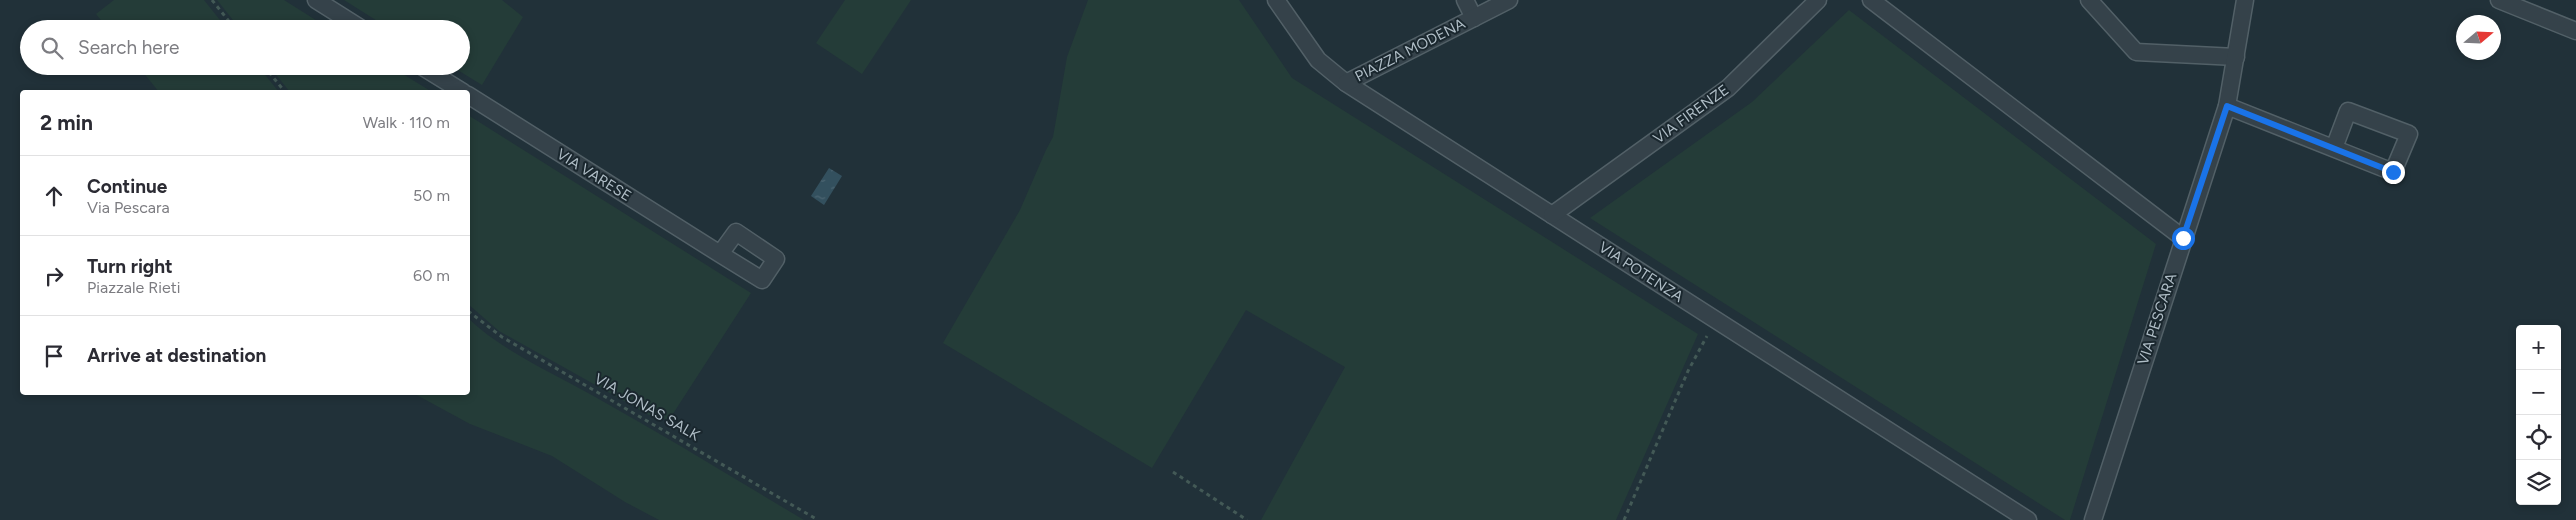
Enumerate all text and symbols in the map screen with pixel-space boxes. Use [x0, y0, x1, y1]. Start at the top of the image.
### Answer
street label: PIAZZA MODENA [1352, 14, 1468, 86]
north arrow [2456, 15, 2501, 60]
search box [20, 20, 470, 75]
icon: search [38, 34, 66, 62]
text: Search here [78, 36, 180, 59]
street label: VIA FIRENZE [1650, 81, 1732, 147]
text: 2 min [40, 110, 93, 135]
text: Walk · 110 m [363, 113, 450, 132]
street label: VIA VARESE [553, 145, 635, 205]
route end [2382, 161, 2405, 184]
text: Continue [87, 175, 167, 198]
icon: ahead [40, 182, 68, 210]
text: 50 m [413, 186, 450, 205]
text: Via Pescara [87, 198, 170, 217]
route start [2172, 227, 2195, 250]
street label: VIA POTENZA [1595, 238, 1687, 306]
text: Turn right [87, 255, 173, 278]
icon: right [40, 262, 68, 290]
text: 60 m [413, 266, 450, 285]
street label: VIA PESCARA [2134, 271, 2180, 367]
text: Piazzale Rieti [87, 278, 180, 297]
map controls [2516, 325, 2561, 505]
button: + [2516, 325, 2561, 370]
icon: arrive [40, 342, 68, 370]
text: Arrive at destination [87, 344, 266, 367]
street label: VIA JONAS SALK [591, 370, 704, 445]
button: − [2516, 370, 2561, 415]
button: locate [2516, 415, 2561, 460]
button: layers [2516, 460, 2561, 505]

